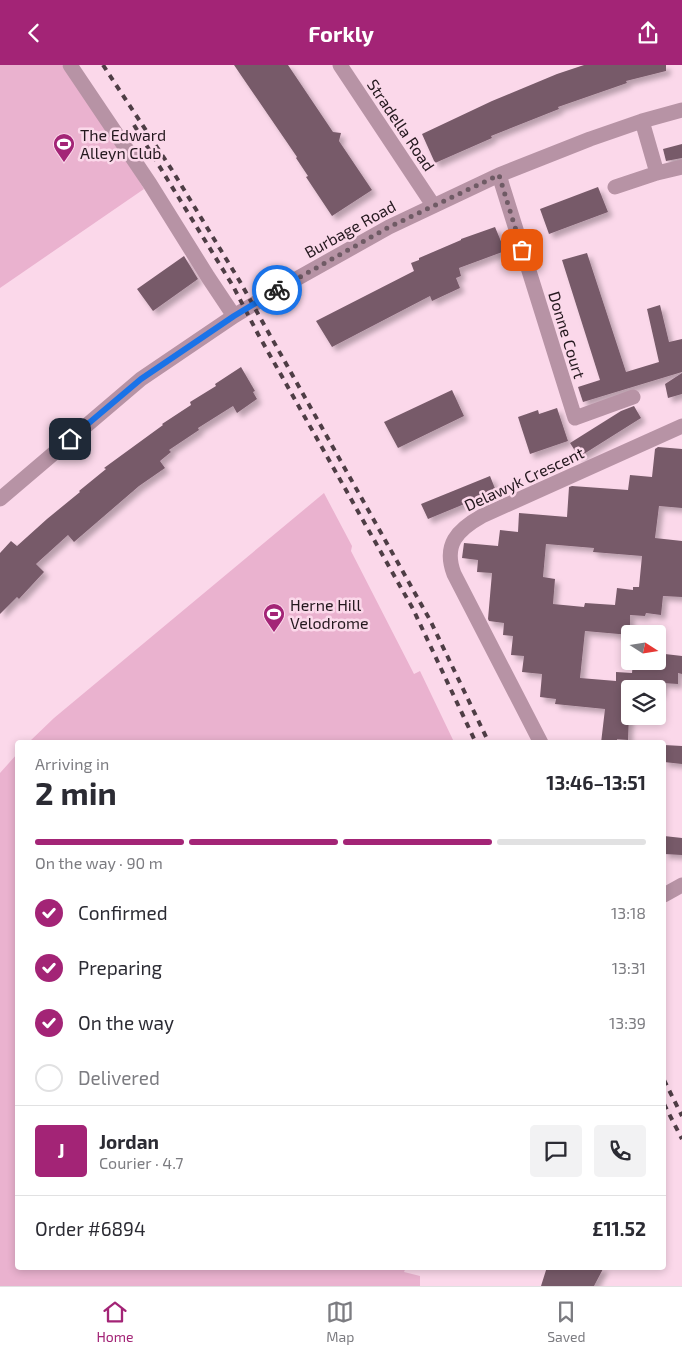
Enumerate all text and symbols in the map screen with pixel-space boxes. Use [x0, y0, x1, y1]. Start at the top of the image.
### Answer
icon: back [20, 19, 48, 47]
icon: share [634, 19, 662, 47]
text: Forkly [308, 20, 374, 46]
street label: Stradella Road [364, 75, 439, 174]
place label: The Edward Alleyn Club [80, 125, 166, 162]
sports icon: The Edward Alleyn Club [52, 132, 76, 163]
street label: Burbage Road [301, 196, 399, 261]
pin [501, 229, 543, 271]
icon: bag [508, 236, 536, 264]
courier [252, 265, 302, 315]
icon: bike [263, 276, 291, 304]
street label: Donne Court [545, 289, 590, 381]
pin [49, 418, 91, 460]
icon: home [56, 425, 84, 453]
street label: Delawyk Crescent [461, 443, 587, 515]
place label: Herne Hill Velodrome [290, 595, 369, 632]
sports icon: Herne Hill Velodrome [262, 602, 286, 633]
north arrow [621, 625, 666, 670]
map controls [621, 625, 666, 725]
button: layers [621, 680, 666, 725]
text: Arriving in [35, 754, 109, 773]
text: 13:46–13:51 [546, 771, 646, 794]
text: 2 min [35, 773, 117, 811]
text: On the way · 90 m [35, 853, 163, 872]
icon: check [35, 899, 63, 927]
text: Confirmed [78, 901, 168, 924]
text: 13:18 [611, 903, 646, 922]
icon: check [35, 954, 63, 982]
text: Preparing [78, 956, 162, 979]
text: 13:31 [612, 958, 646, 977]
icon: check [35, 1009, 63, 1037]
text: On the way [78, 1011, 174, 1034]
text: 13:39 [609, 1013, 646, 1032]
text: Delivered [78, 1066, 160, 1089]
button: chat [530, 1125, 582, 1177]
button: phone [594, 1125, 646, 1177]
text: Jordan [99, 1130, 159, 1153]
text: J [57, 1139, 65, 1162]
text: Courier · 4.7 [99, 1153, 183, 1172]
text: Order #6894 [35, 1217, 146, 1240]
text: £11.52 [592, 1217, 646, 1240]
tab: Home [96, 1298, 133, 1345]
tab: Map [326, 1298, 354, 1345]
tab: Saved [547, 1298, 586, 1345]

